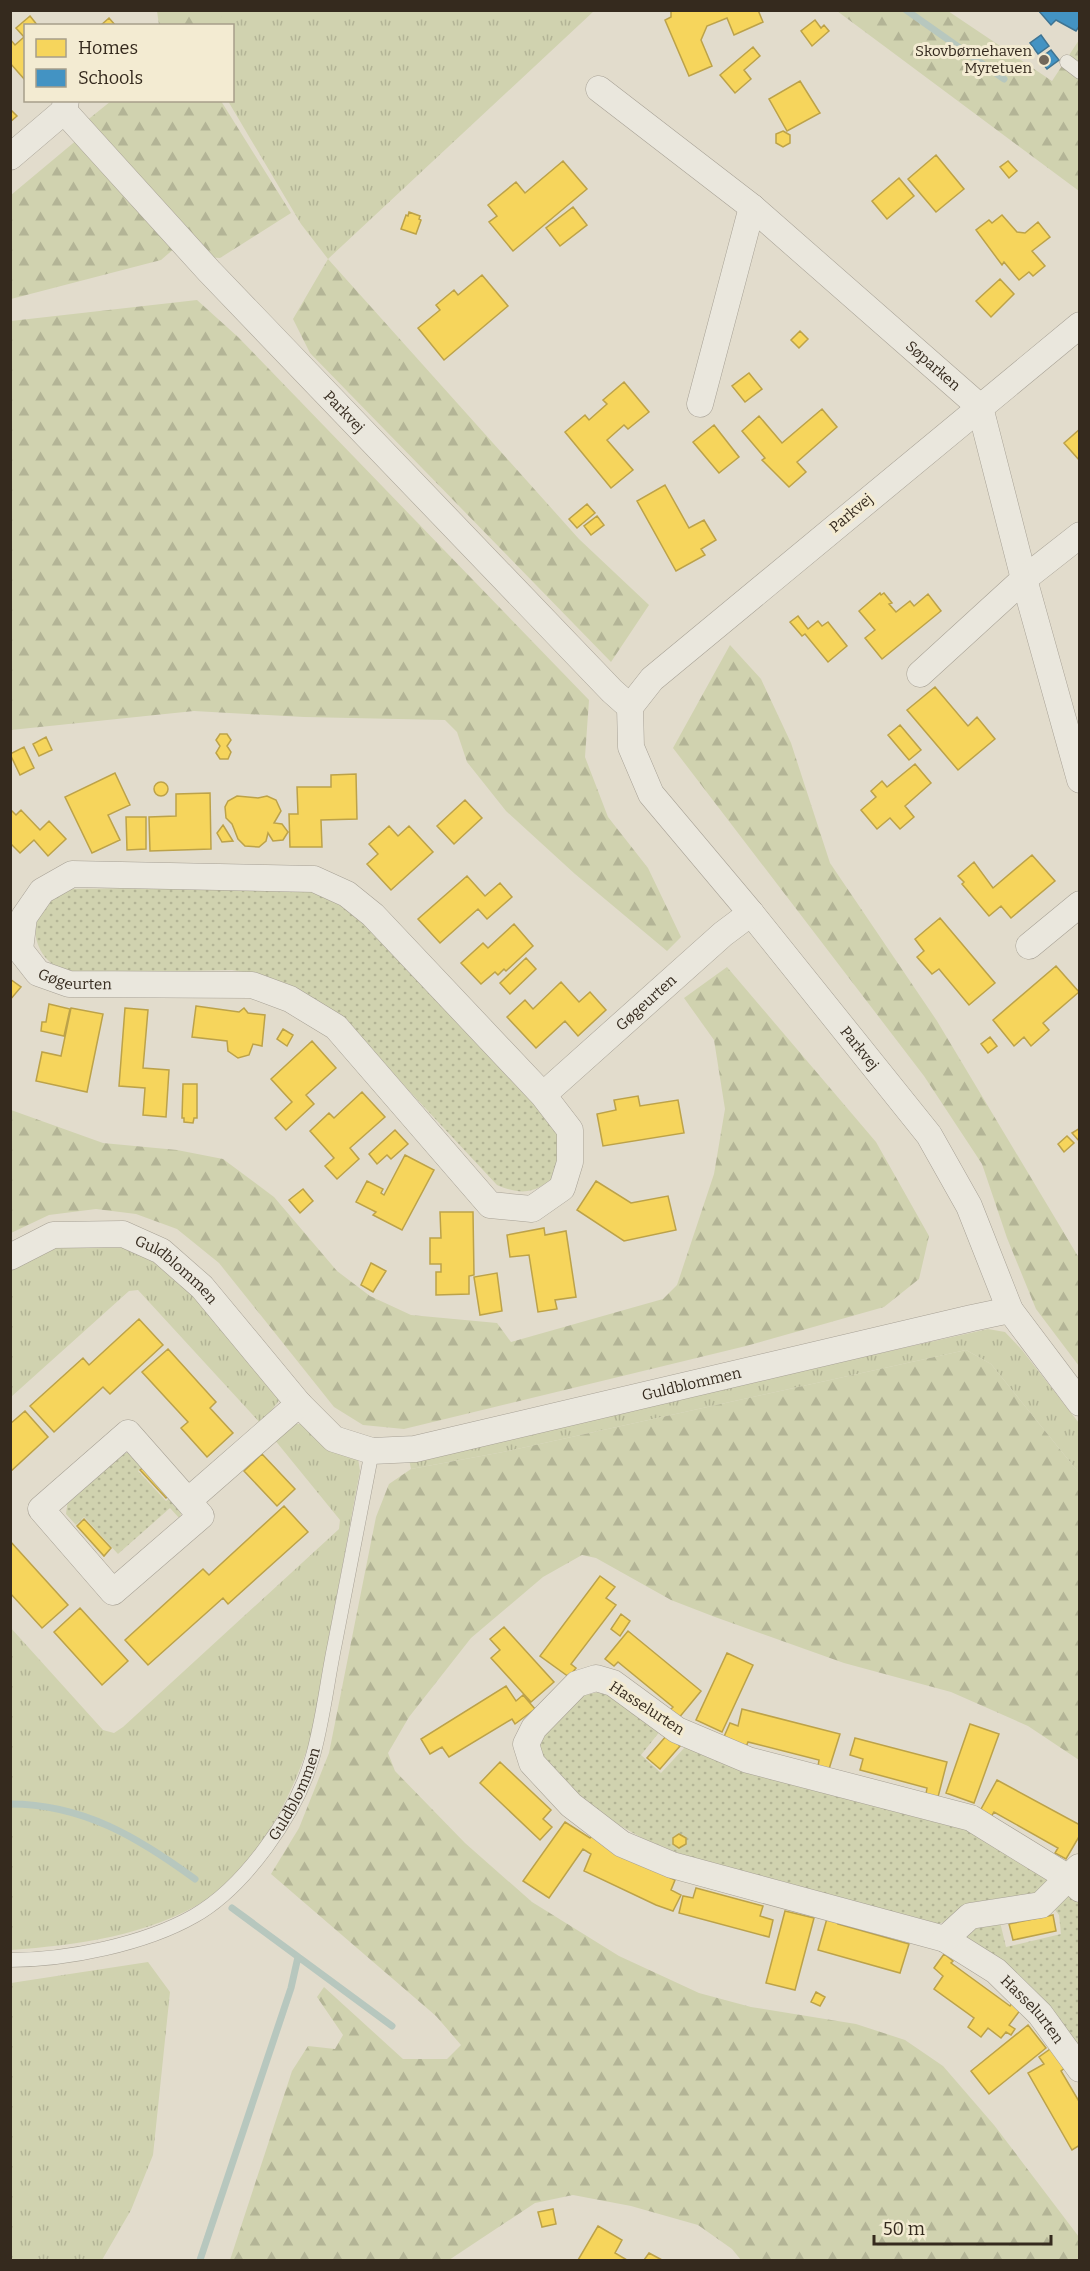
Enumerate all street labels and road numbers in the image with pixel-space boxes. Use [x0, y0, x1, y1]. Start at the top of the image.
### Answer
street label: Søparken [902, 337, 964, 395]
street label: Parkvej [320, 387, 368, 436]
street label: Parkvej [826, 490, 876, 536]
street label: Gøgeurten [36, 965, 112, 994]
street label: Gøgeurten [612, 971, 680, 1035]
street label: Parkvej [836, 1023, 883, 1074]
street label: Guldblommen [132, 1231, 222, 1308]
street label: Guldblommen [640, 1363, 743, 1404]
street label: Hasselurten [606, 1677, 688, 1739]
street label: Guldblommen [265, 1745, 324, 1844]
street label: Hasselurten [997, 1972, 1068, 2047]

